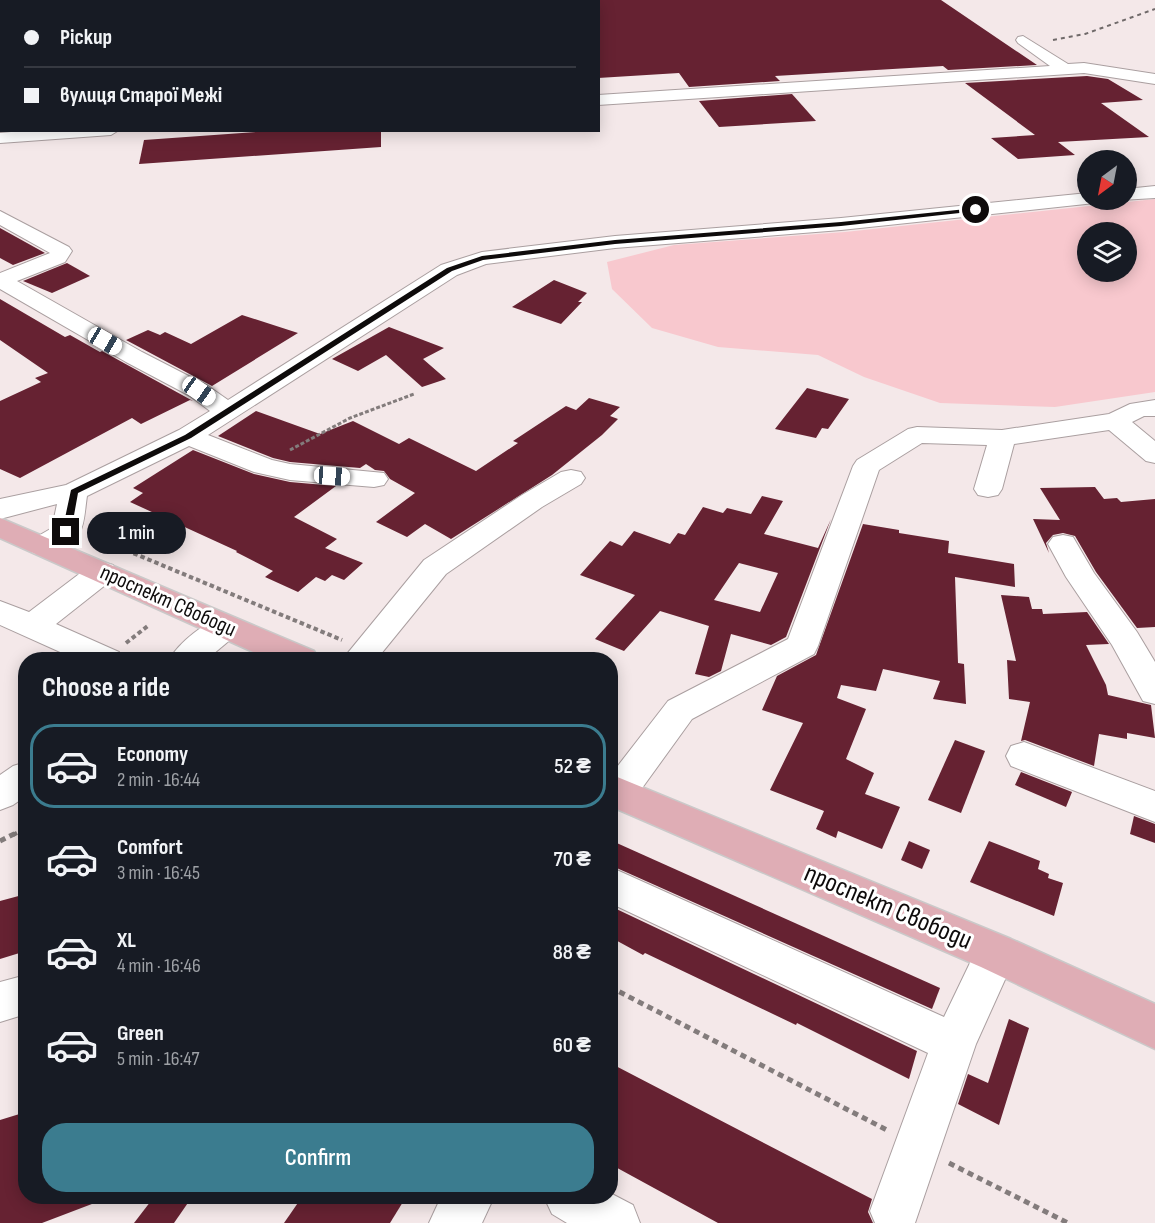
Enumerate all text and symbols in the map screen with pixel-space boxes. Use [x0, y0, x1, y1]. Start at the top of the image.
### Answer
text: Pickup [60, 24, 112, 51]
text: вулиця Старої Межі [60, 82, 222, 109]
north arrow [1077, 150, 1137, 210]
map controls [1077, 150, 1137, 282]
route start [962, 196, 989, 223]
button: layers [1077, 222, 1137, 282]
car [85, 324, 125, 358]
car [179, 373, 219, 409]
car [313, 466, 351, 486]
callout: 1 min [87, 511, 186, 553]
route end [52, 518, 79, 545]
text: 1 min [118, 521, 155, 545]
street label: проспект Свободи [96, 559, 240, 643]
text: Choose a ride [42, 672, 170, 704]
icon: car [45, 739, 99, 793]
text: Economy [117, 741, 188, 768]
text: 52 ₴ [554, 753, 591, 780]
text: 2 min · 16:44 [117, 768, 200, 792]
icon: car [45, 832, 99, 886]
text: Comfort [117, 834, 183, 861]
text: 70 ₴ [554, 846, 591, 873]
street label: проспект Свободи [799, 857, 977, 957]
text: 3 min · 16:45 [117, 861, 200, 885]
icon: car [45, 925, 99, 979]
text: XL [117, 927, 136, 954]
text: 88 ₴ [553, 939, 591, 966]
text: 4 min · 16:46 [117, 954, 201, 978]
icon: car [45, 1018, 99, 1072]
text: Green [117, 1020, 164, 1047]
text: 60 ₴ [553, 1032, 591, 1059]
text: 5 min · 16:47 [117, 1047, 199, 1071]
button: Confirm [42, 1123, 594, 1192]

